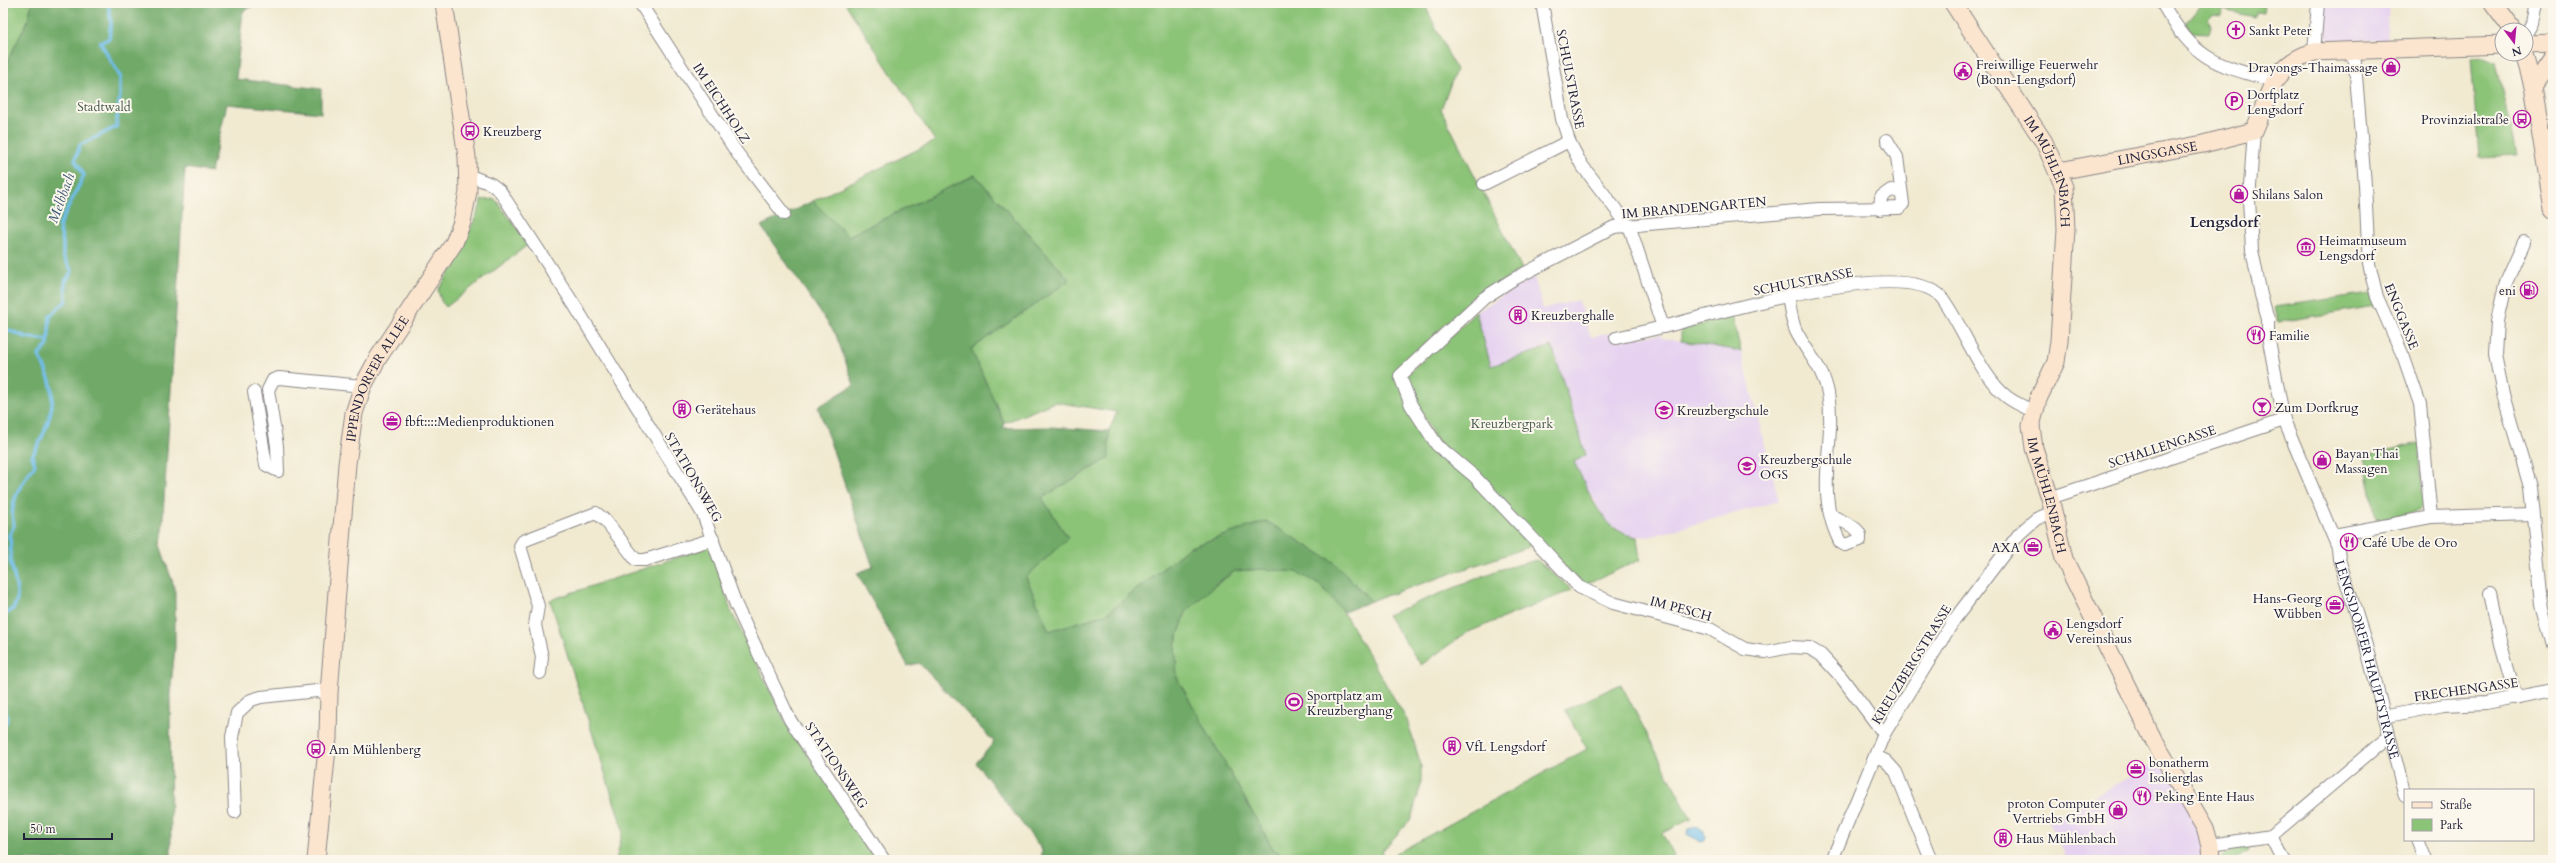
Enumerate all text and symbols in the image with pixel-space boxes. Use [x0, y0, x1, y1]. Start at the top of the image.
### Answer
church icon: Sankt Peter [2226, 20, 2246, 40]
place label: Sankt Peter [2249, 22, 2312, 40]
north arrow [2494, 22, 2534, 62]
street label: SCHULSTRASSE [1552, 28, 1589, 131]
text: N [2510, 43, 2523, 60]
place label: Freiwillige Feuerwehr (Bonn-Lengsdorf) [1976, 56, 2098, 89]
shop icon: Drayongs-Thaimassage [2381, 57, 2401, 77]
place label: Drayongs-Thaimassage [2248, 59, 2378, 77]
street label: IM EICHHOLZ [688, 60, 754, 147]
public building icon: Freiwillige Feuerwehr (Bonn-Lengsdorf) [1953, 61, 1973, 81]
place label: Dorfplatz Lengsdorf [2247, 86, 2304, 119]
parking icon: Dorfplatz Lengsdorf [2224, 91, 2244, 111]
park label: Stadtwald [77, 98, 131, 116]
bus stop icon: Provinzialstraße [2512, 109, 2532, 129]
place label: Provinzialstraße [2421, 111, 2509, 129]
street label: IM MÜHLENBACH [2019, 112, 2074, 228]
bus stop icon: Kreuzberg [460, 121, 480, 141]
place label: Kreuzberg [483, 123, 542, 141]
street label: LINGSGASSE [2116, 137, 2199, 170]
water label: Melbbach [44, 170, 79, 226]
shop icon: Shilans Salon [2229, 184, 2249, 204]
place label: Shilans Salon [2252, 186, 2324, 204]
street label: IM BRANDENGARTEN [1621, 193, 1767, 223]
district label: Lengsdorf [2190, 212, 2261, 232]
place label: Heimatmuseum Lengsdorf [2319, 232, 2407, 265]
museum icon: Heimatmuseum Lengsdorf [2296, 237, 2316, 257]
street label: SCHULSTRASSE [1752, 263, 1855, 300]
fuel station icon: eni [2519, 280, 2539, 300]
street label: ENGGASSE [2380, 281, 2423, 352]
place label: eni [2499, 282, 2516, 300]
building icon: Kreuzberghalle [1508, 305, 1528, 325]
place label: Kreuzberghalle [1531, 307, 1615, 325]
street label: IPPENDORFER ALLEE [342, 312, 414, 443]
restaurant icon: Familie [2246, 325, 2266, 345]
place label: Familie [2269, 327, 2310, 345]
bar icon: Zum Dorfkrug [2252, 397, 2272, 417]
building icon: Gerätehaus [672, 399, 692, 419]
place label: Zum Dorfkrug [2275, 399, 2359, 417]
school or university icon: Kreuzbergschule [1654, 400, 1674, 420]
place label: Gerätehaus [695, 401, 756, 419]
place label: Kreuzbergschule [1677, 402, 1769, 420]
office icon: fbft::::Medienproduktionen [382, 411, 402, 431]
place label: fbft::::Medienproduktionen [405, 413, 555, 431]
park label: Kreuzbergpark [1471, 415, 1553, 433]
street label: SCHALLENGASSE [2106, 421, 2218, 473]
street label: STATIONSWEG [660, 429, 726, 526]
street label: IM MÜHLENBACH [2023, 436, 2070, 555]
place label: Bayan Thai Massagen [2335, 445, 2399, 478]
shop icon: Bayan Thai Massagen [2312, 450, 2332, 470]
place label: Kreuzbergschule OGS [1760, 451, 1852, 484]
school or university icon: Kreuzbergschule OGS [1737, 456, 1757, 476]
restaurant icon: Café Ube de Oro [2339, 532, 2359, 552]
place label: Café Ube de Oro [2362, 534, 2457, 552]
office icon: AXA [2023, 537, 2043, 557]
place label: AXA [1991, 539, 2021, 557]
street label: LENGSDORFER HAUPTSTRASSE [2330, 558, 2403, 761]
place label: Hans-Georg Wübben [2253, 590, 2323, 623]
street label: IM PESCH [1648, 592, 1714, 626]
office icon: Hans-Georg Wübben [2325, 595, 2345, 615]
street label: KREUZBERGSTRASSE [1868, 601, 1956, 728]
place label: Lengsdorf Vereinshaus [2066, 615, 2132, 648]
public building icon: Lengsdorf Vereinshaus [2043, 620, 2063, 640]
street label: FRECHENGASSE [2413, 674, 2519, 706]
place label: Sportplatz am Kreuzberghang [1307, 687, 1393, 720]
sports icon: Sportplatz am Kreuzberghang [1284, 692, 1304, 712]
street label: STATIONSWEG [801, 719, 872, 812]
building icon: VfL Lengsdorf [1442, 736, 1462, 756]
place label: VfL Lengsdorf [1465, 738, 1547, 756]
bus stop icon: Am Mühlenberg [306, 739, 326, 759]
place label: Am Mühlenberg [329, 741, 421, 759]
place label: bonatherm Isolierglas [2149, 754, 2209, 787]
office icon: bonatherm Isolierglas [2126, 759, 2146, 779]
restaurant icon: Peking Ente Haus [2132, 786, 2152, 806]
place label: Peking Ente Haus [2155, 788, 2254, 806]
legend [2404, 789, 2534, 841]
place label: proton Computer Vertriebs GmbH [2008, 795, 2105, 828]
text: Straße [2440, 797, 2472, 813]
shop icon: proton Computer Vertriebs GmbH [2108, 800, 2128, 820]
scale bar [24, 815, 112, 841]
text: Park [2440, 817, 2464, 833]
text: 50 m [30, 821, 57, 837]
building icon: Haus Mühlenbach [1993, 828, 2013, 848]
place label: Haus Mühlenbach [2016, 830, 2116, 848]

